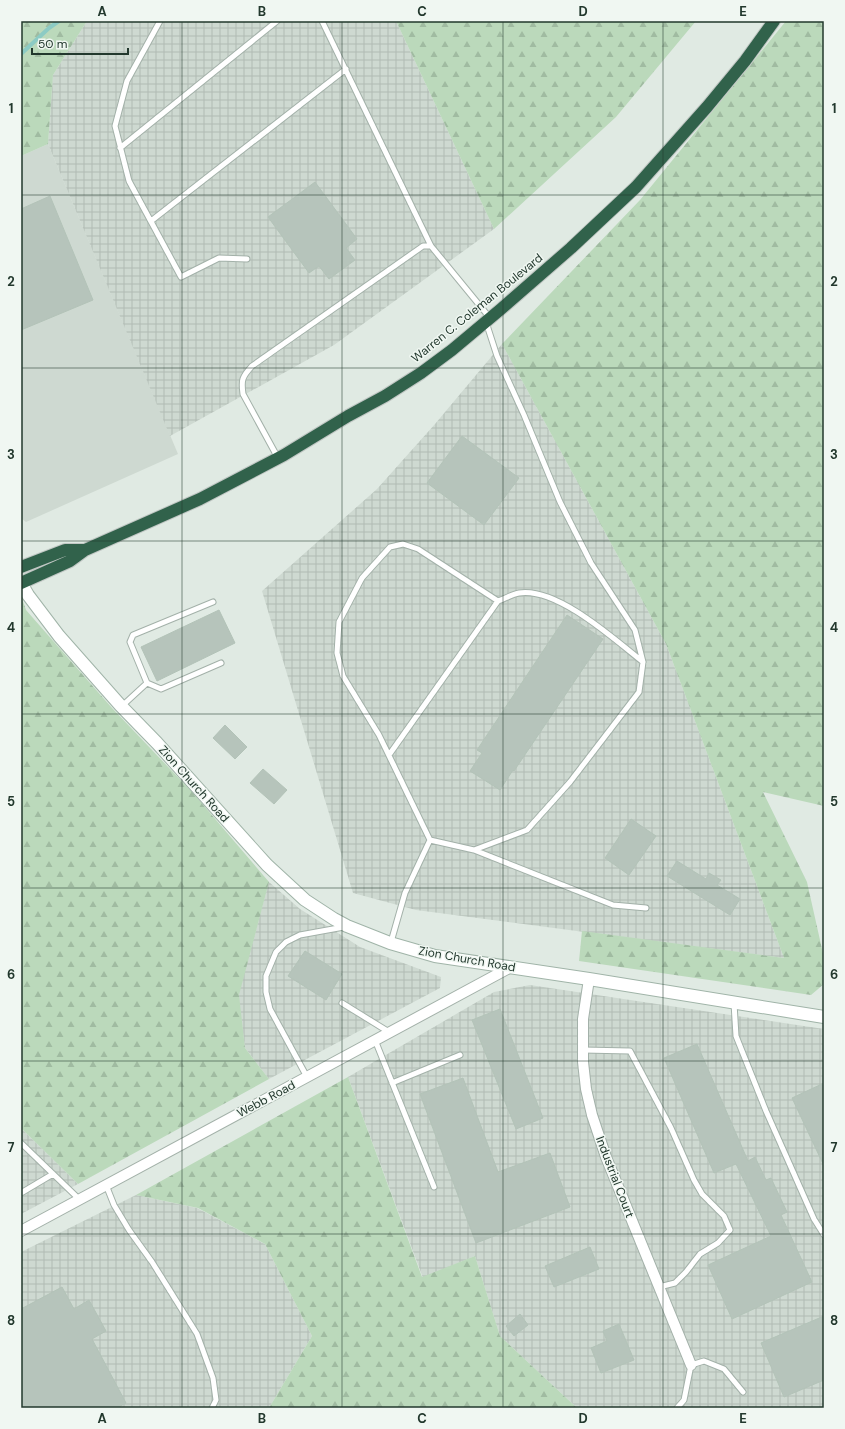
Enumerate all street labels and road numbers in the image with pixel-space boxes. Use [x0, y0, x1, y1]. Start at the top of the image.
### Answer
street label: Warren C. Coleman Boulevard [408, 250, 546, 366]
street label: Zion Church Road [155, 742, 233, 826]
street label: Zion Church Road [417, 943, 517, 975]
street label: Webb Road [234, 1077, 298, 1121]
street label: Industrial Court [592, 1134, 638, 1220]

